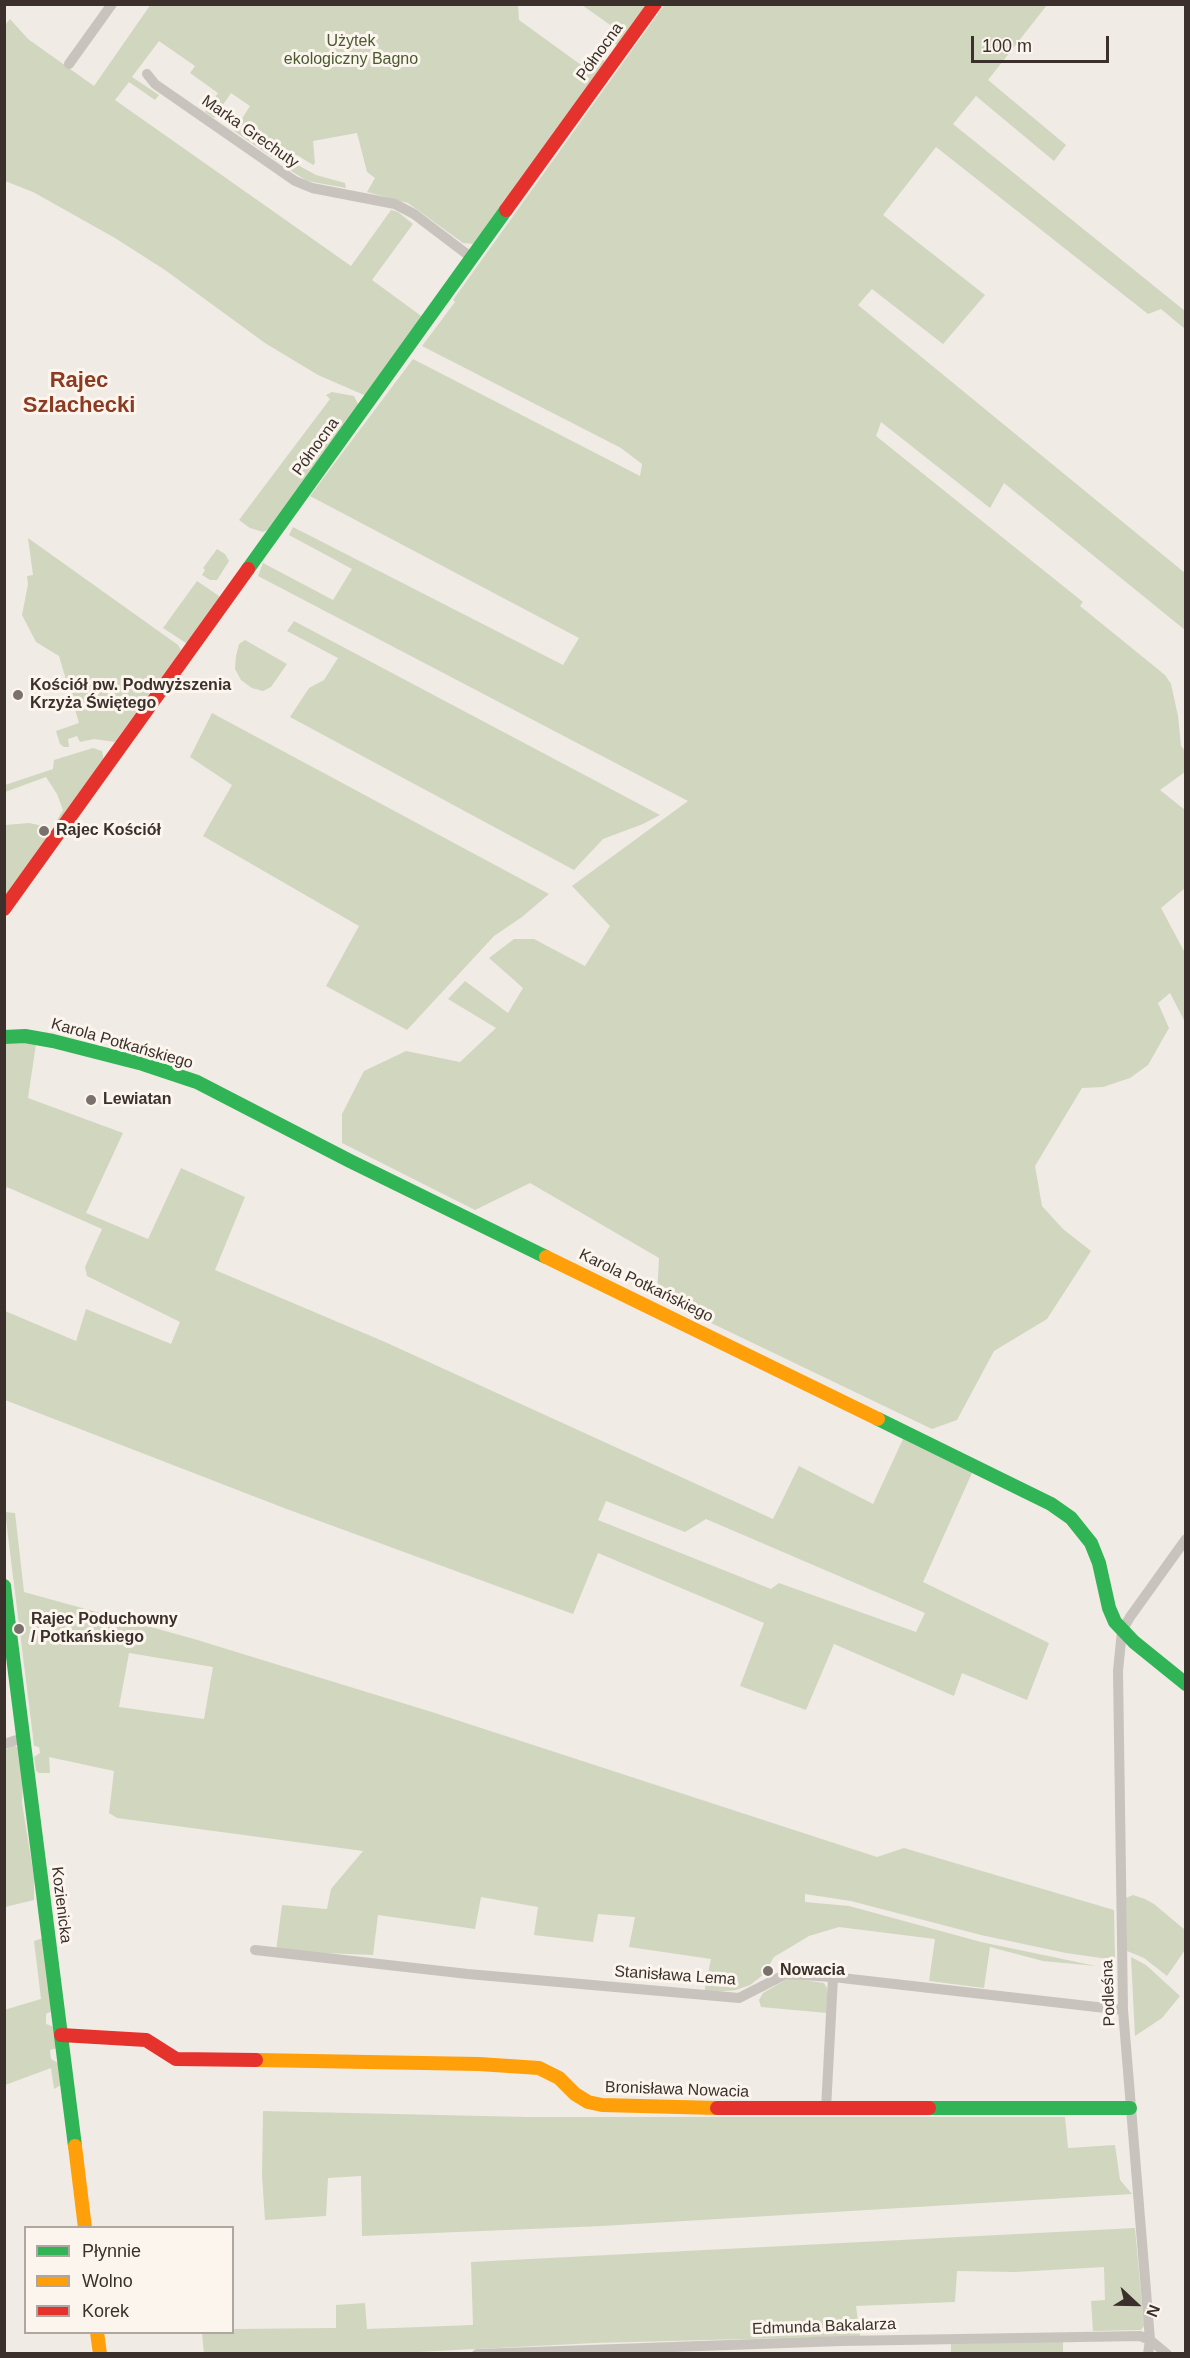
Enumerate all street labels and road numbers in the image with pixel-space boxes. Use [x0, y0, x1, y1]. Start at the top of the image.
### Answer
street label: Północna [573, 19, 627, 85]
street label: Marka Grechuty [198, 91, 302, 173]
street label: Północna [289, 414, 343, 480]
street label: Karola Potkańskiego [49, 1015, 195, 1073]
street label: Karola Potkańskiego [576, 1245, 716, 1327]
street label: Kozienicka [47, 1865, 75, 1945]
street label: Podleśna [1098, 1959, 1120, 2027]
street label: Stanisława Lema [614, 1962, 736, 1990]
street label: Bronisława Nowacia [605, 2078, 749, 2102]
street label: Edmunda Bakalarza [752, 2315, 896, 2339]

